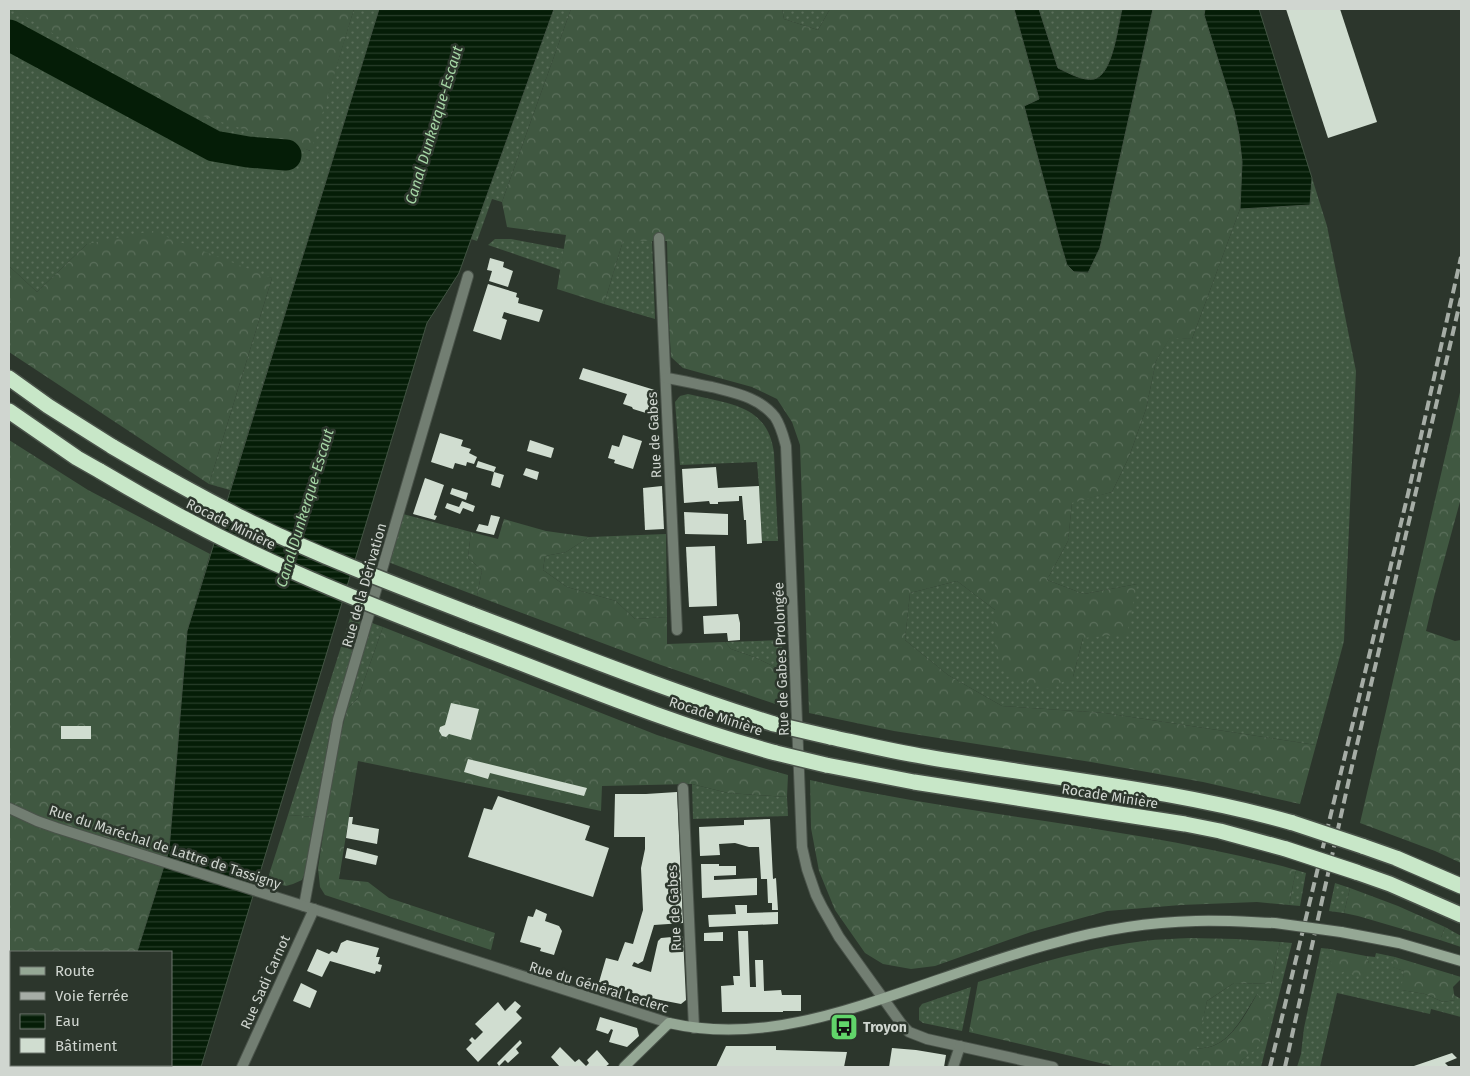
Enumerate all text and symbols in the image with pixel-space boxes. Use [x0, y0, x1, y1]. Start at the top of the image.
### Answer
water label: Canal Dunkerque-Escaut [401, 43, 467, 207]
street label: Rue de Gabes [644, 391, 665, 479]
water label: Canal Dunkerque-Escaut [272, 426, 338, 590]
street label: Rocade Minière [183, 495, 278, 553]
street label: Rue de la Dérivation [339, 521, 390, 649]
street label: Rue de Gabes Prolongée [770, 582, 793, 736]
street label: Rocade Minière [667, 693, 765, 740]
street label: Rocade Minière [1060, 780, 1159, 813]
street label: Rue du Maréchal de Lattre de Tassigny [47, 802, 283, 893]
street label: Rue de Gabes [664, 864, 685, 952]
street label: Rue Sadi Carnot [237, 932, 294, 1032]
legend [10, 951, 172, 1066]
street label: Rue du Général Leclerc [527, 958, 671, 1017]
text: Route [55, 962, 95, 980]
text: Voie ferrée [55, 987, 129, 1005]
text: Eau [55, 1012, 80, 1030]
bus stop icon: Troyon [829, 1012, 859, 1042]
place label: Troyon [863, 1019, 907, 1036]
text: Bâtiment [55, 1037, 118, 1055]

